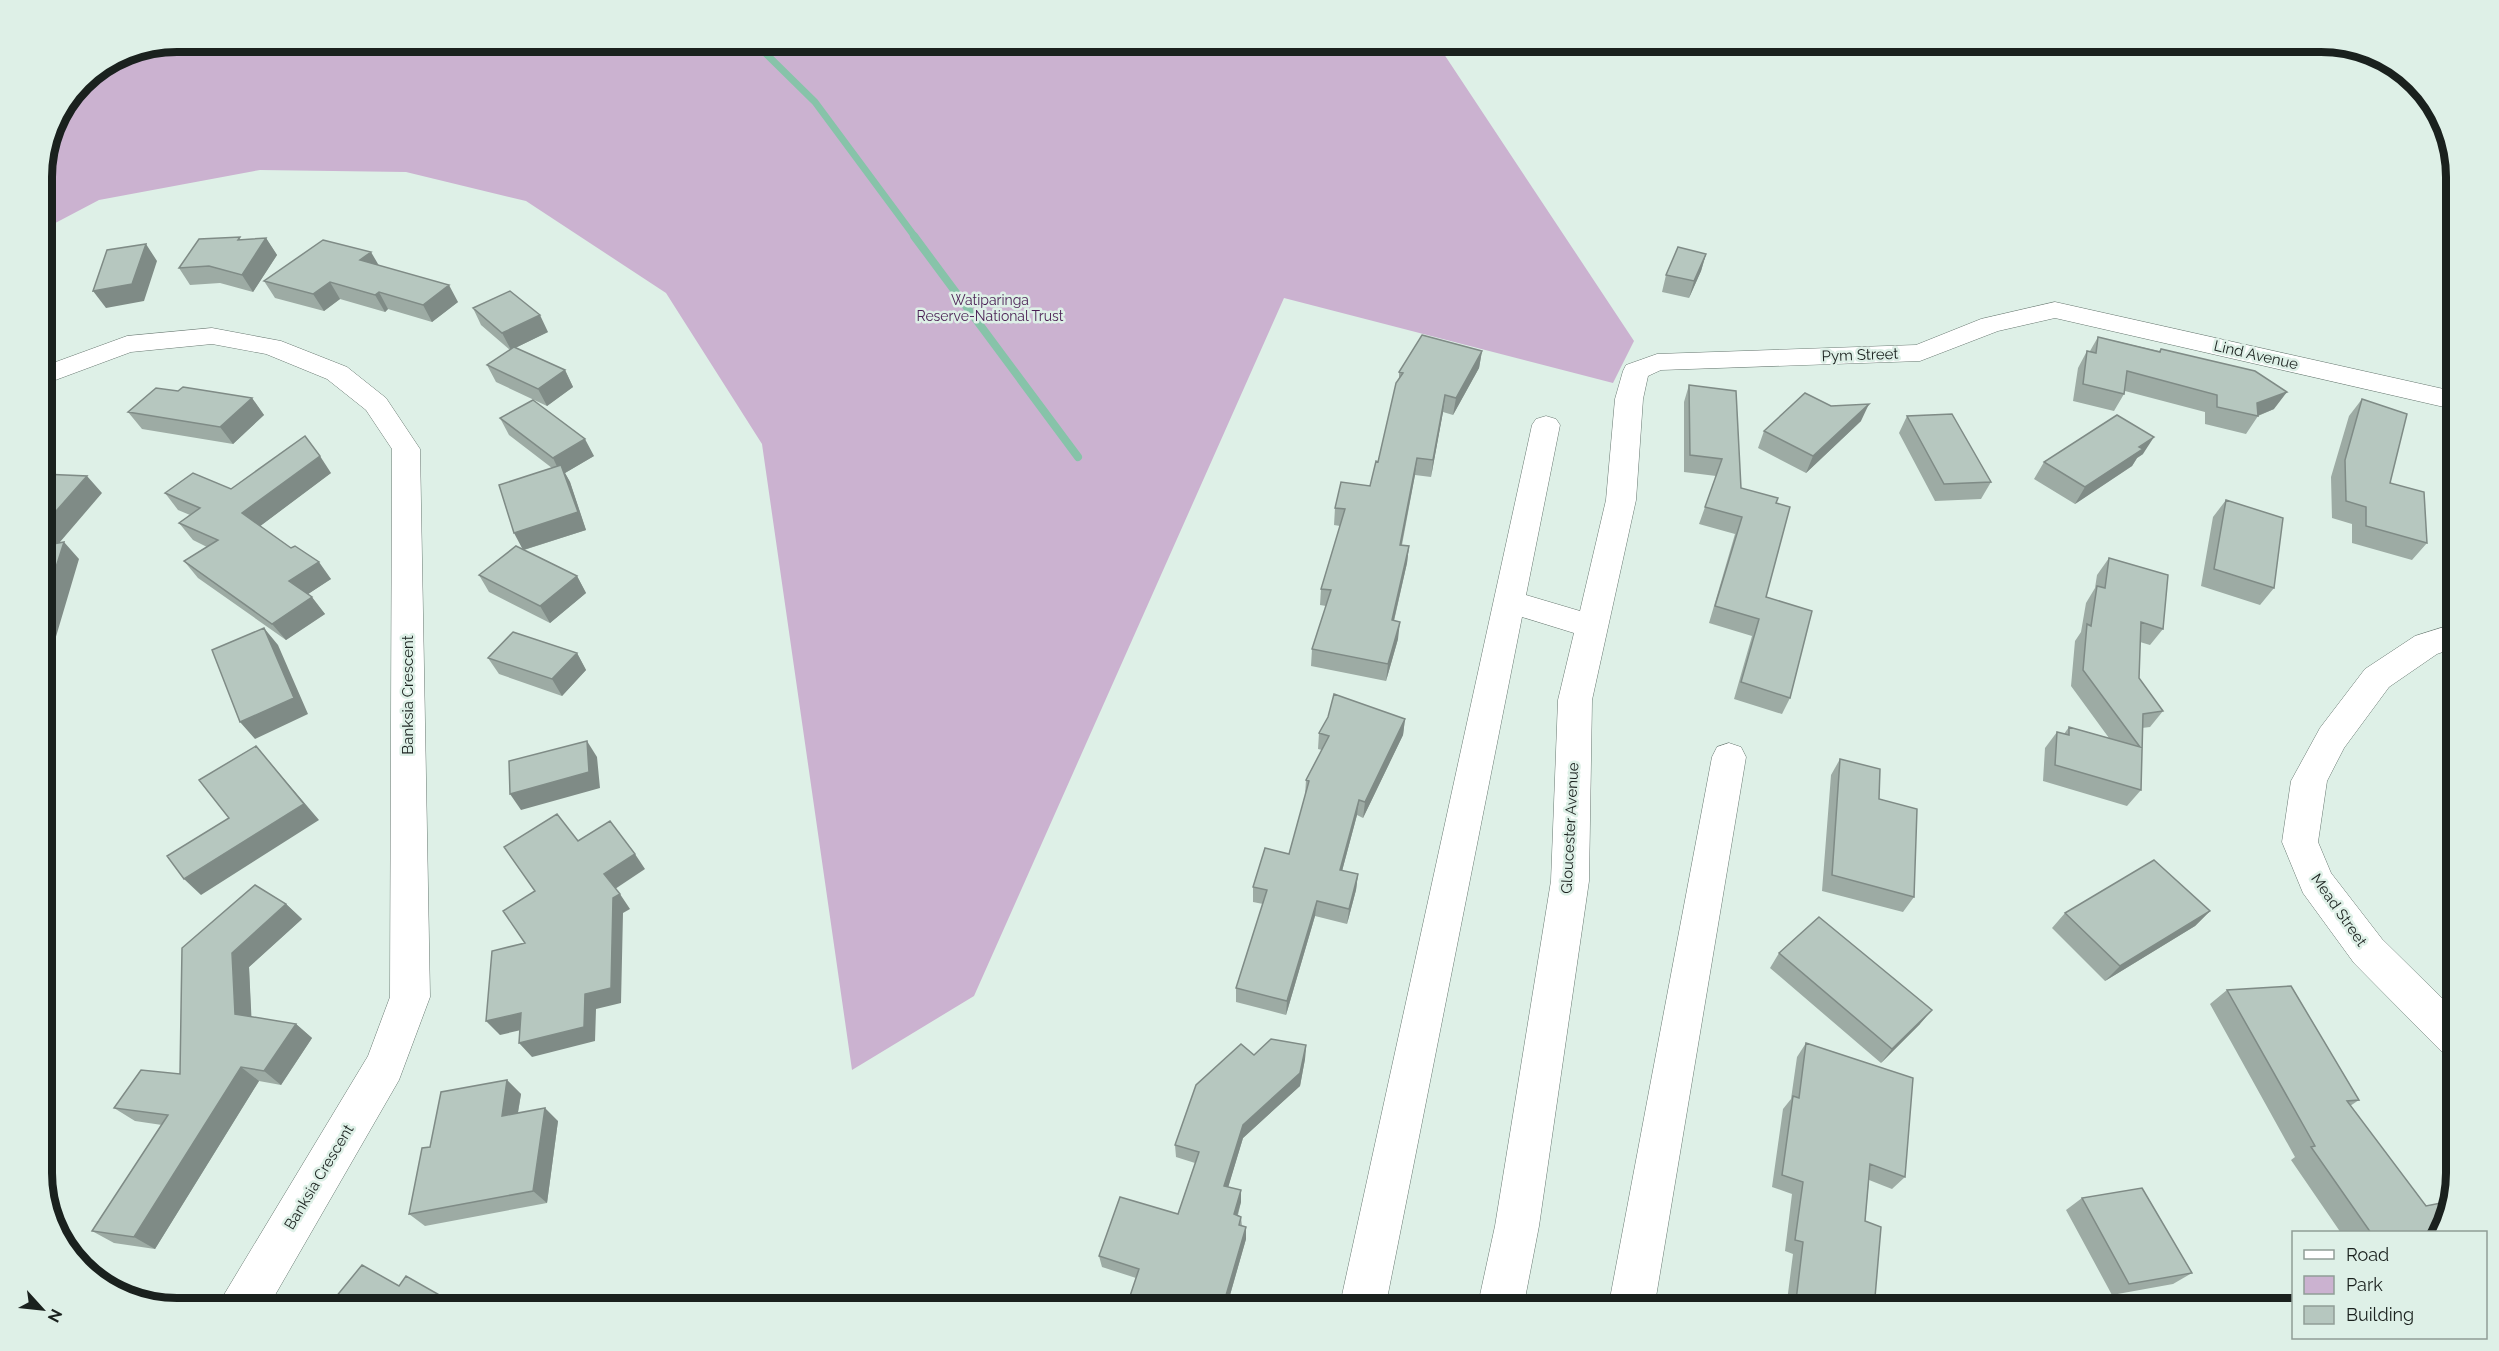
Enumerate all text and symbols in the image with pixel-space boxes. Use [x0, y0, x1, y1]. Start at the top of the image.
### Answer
park label: Watiparinga Reserve-National Trust [916, 292, 1064, 324]
street label: Lind Avenue [2212, 337, 2300, 373]
street label: Pym Street [1821, 345, 1899, 365]
street label: Banksia Crescent [399, 635, 417, 755]
street label: Gloucester Avenue [1558, 762, 1582, 894]
street label: Mead Street [2307, 870, 2371, 950]
street label: Banksia Crescent [281, 1121, 357, 1233]
legend [2292, 1231, 2487, 1339]
text: Road [2346, 1244, 2389, 1265]
text: Park [2346, 1274, 2383, 1295]
north arrow [12, 1279, 72, 1339]
text: Building [2346, 1304, 2414, 1325]
text: N [44, 1306, 66, 1325]

